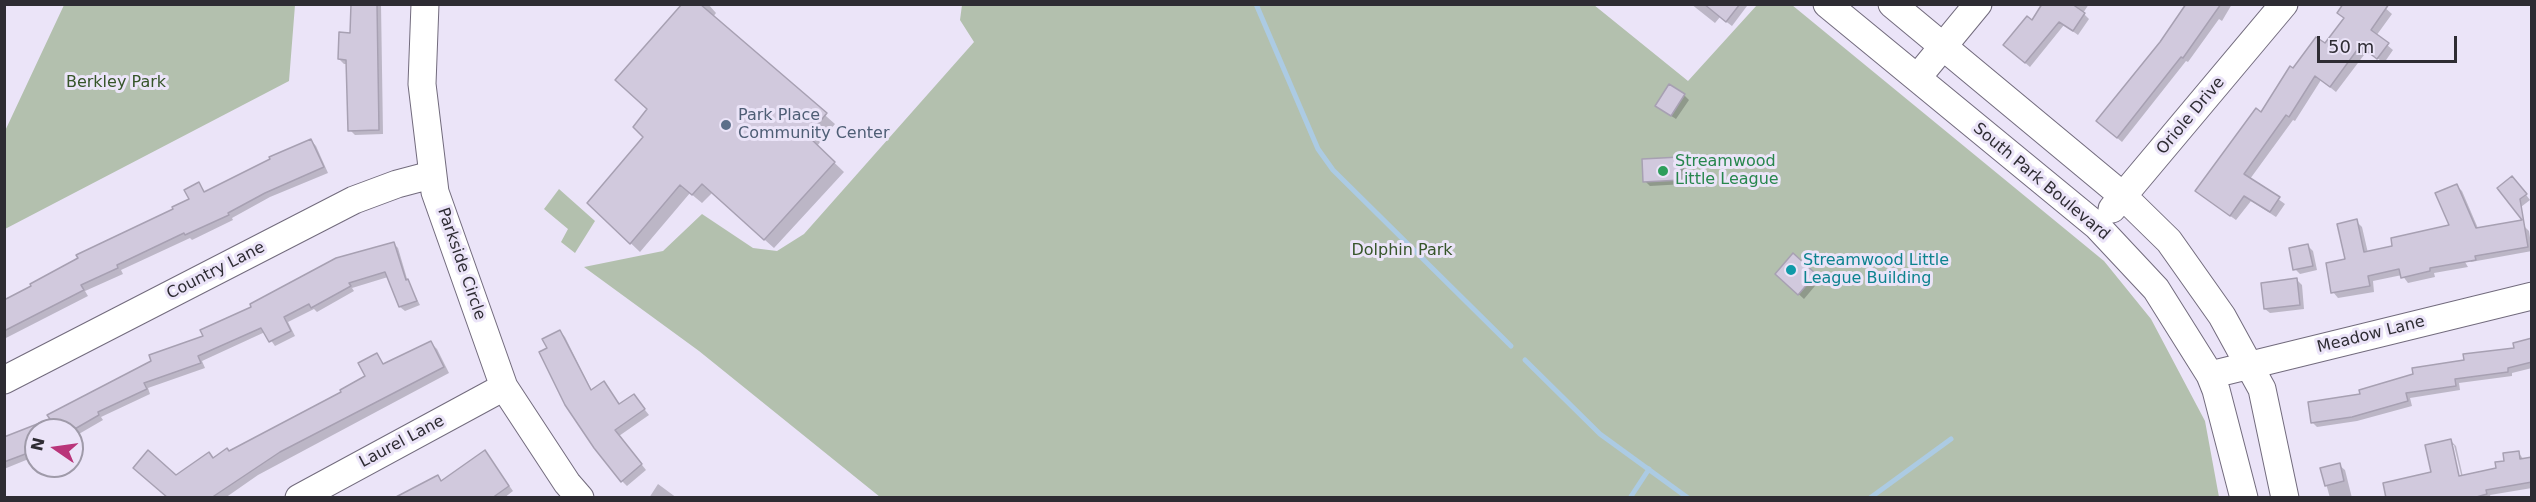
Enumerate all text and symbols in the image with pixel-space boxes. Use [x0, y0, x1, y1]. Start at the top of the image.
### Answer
scale bar [2320, 24, 2460, 62]
text: 50 m [2328, 36, 2374, 57]
park label: Berkley Park [66, 73, 166, 93]
street label: Oriole Drive [2153, 73, 2229, 159]
place label: Park Place Community Center [738, 106, 890, 144]
marker: Park Place Community Center [719, 118, 733, 132]
street label: South Park Boulevard [1969, 119, 2113, 245]
place label: Streamwood Little League [1675, 152, 1779, 190]
marker: Streamwood Little League [1656, 164, 1670, 178]
street label: Parkside Circle [433, 205, 489, 323]
street label: Country Lane [164, 238, 268, 304]
park label: Dolphin Park [1351, 241, 1453, 261]
place label: Streamwood Little League Building [1803, 251, 1949, 289]
marker: Streamwood Little League Building [1784, 263, 1798, 277]
street label: Meadow Lane [2315, 312, 2427, 358]
street label: Laurel Lane [356, 412, 448, 472]
north arrow [24, 418, 84, 478]
text: N [27, 436, 49, 453]

